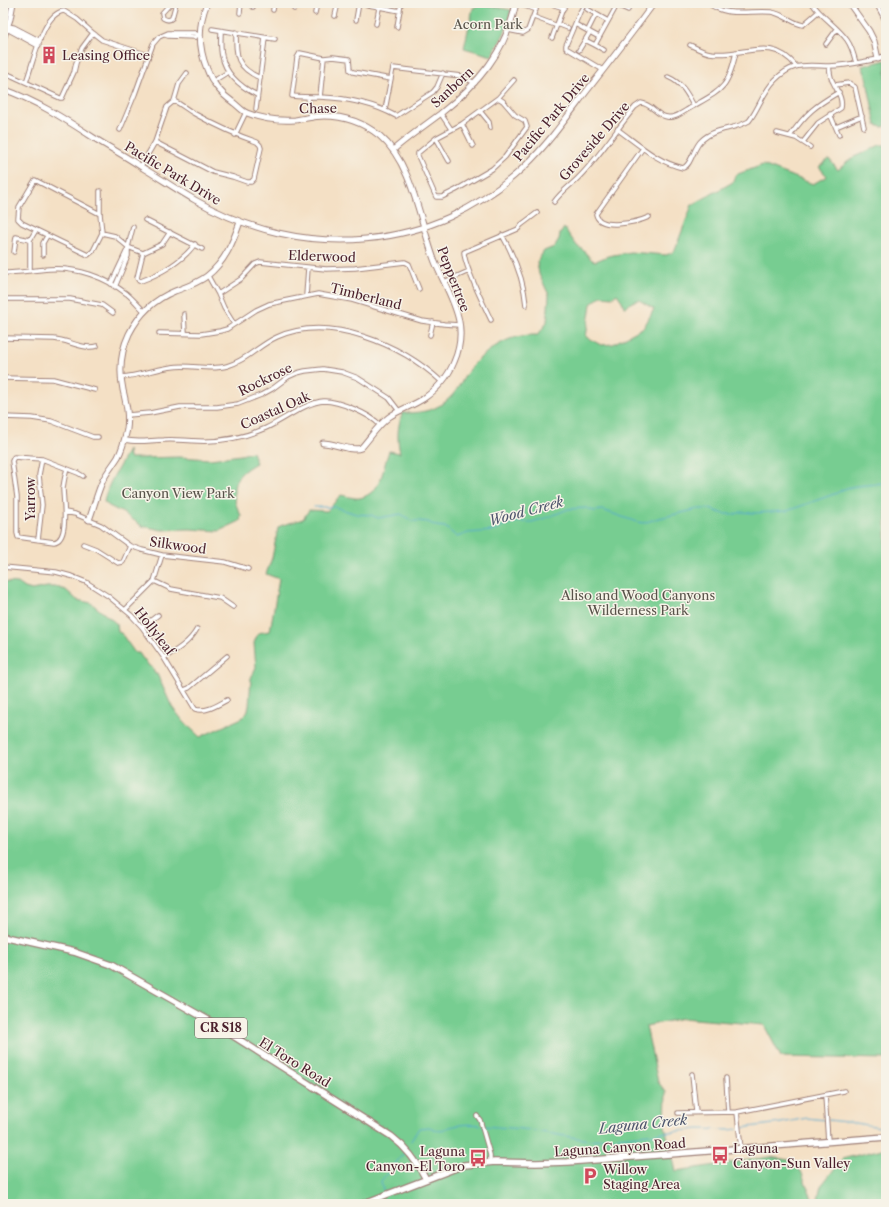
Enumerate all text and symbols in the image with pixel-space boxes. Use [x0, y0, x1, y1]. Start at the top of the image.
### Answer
park label: Acorn Park [452, 16, 523, 32]
building icon: Leasing Office [39, 45, 59, 65]
place label: Leasing Office [62, 47, 150, 63]
street label: Sanborn [427, 63, 477, 111]
street label: Pacific Park Drive [510, 70, 592, 164]
street label: Groveside Drive [555, 98, 633, 184]
street label: Chase [299, 100, 337, 116]
street label: Pacific Park Drive [122, 138, 224, 208]
street label: Peppertree [434, 244, 474, 314]
street label: Elderwood [288, 247, 356, 265]
street label: Timberland [329, 279, 403, 313]
street label: Rockrose [235, 359, 295, 399]
street label: Coastal Oak [238, 387, 313, 432]
street label: Yarrow [22, 477, 38, 522]
park label: Canyon View Park [121, 485, 235, 501]
water label: Wood Creek [487, 492, 566, 530]
street label: Silkwood [149, 533, 207, 557]
park label: Aliso and Wood Canyons Wilderness Park [560, 587, 715, 618]
street label: Hollyleaf [131, 604, 179, 659]
road number: CR S18 [195, 1018, 247, 1038]
street label: El Toro Road [256, 1034, 334, 1090]
water label: Laguna Creek [597, 1110, 689, 1138]
street label: Laguna Canyon Road [554, 1134, 686, 1160]
place label: Laguna Canyon-Sun Valley [733, 1140, 851, 1171]
place label: Laguna Canyon-El Toro [366, 1143, 465, 1174]
bus stop icon: Laguna Canyon-Sun Valley [710, 1145, 730, 1165]
bus stop icon: Laguna Canyon-El Toro [468, 1148, 488, 1168]
place label: Willow Staging Area [602, 1161, 680, 1192]
parking icon: Willow Staging Area [580, 1166, 600, 1186]

